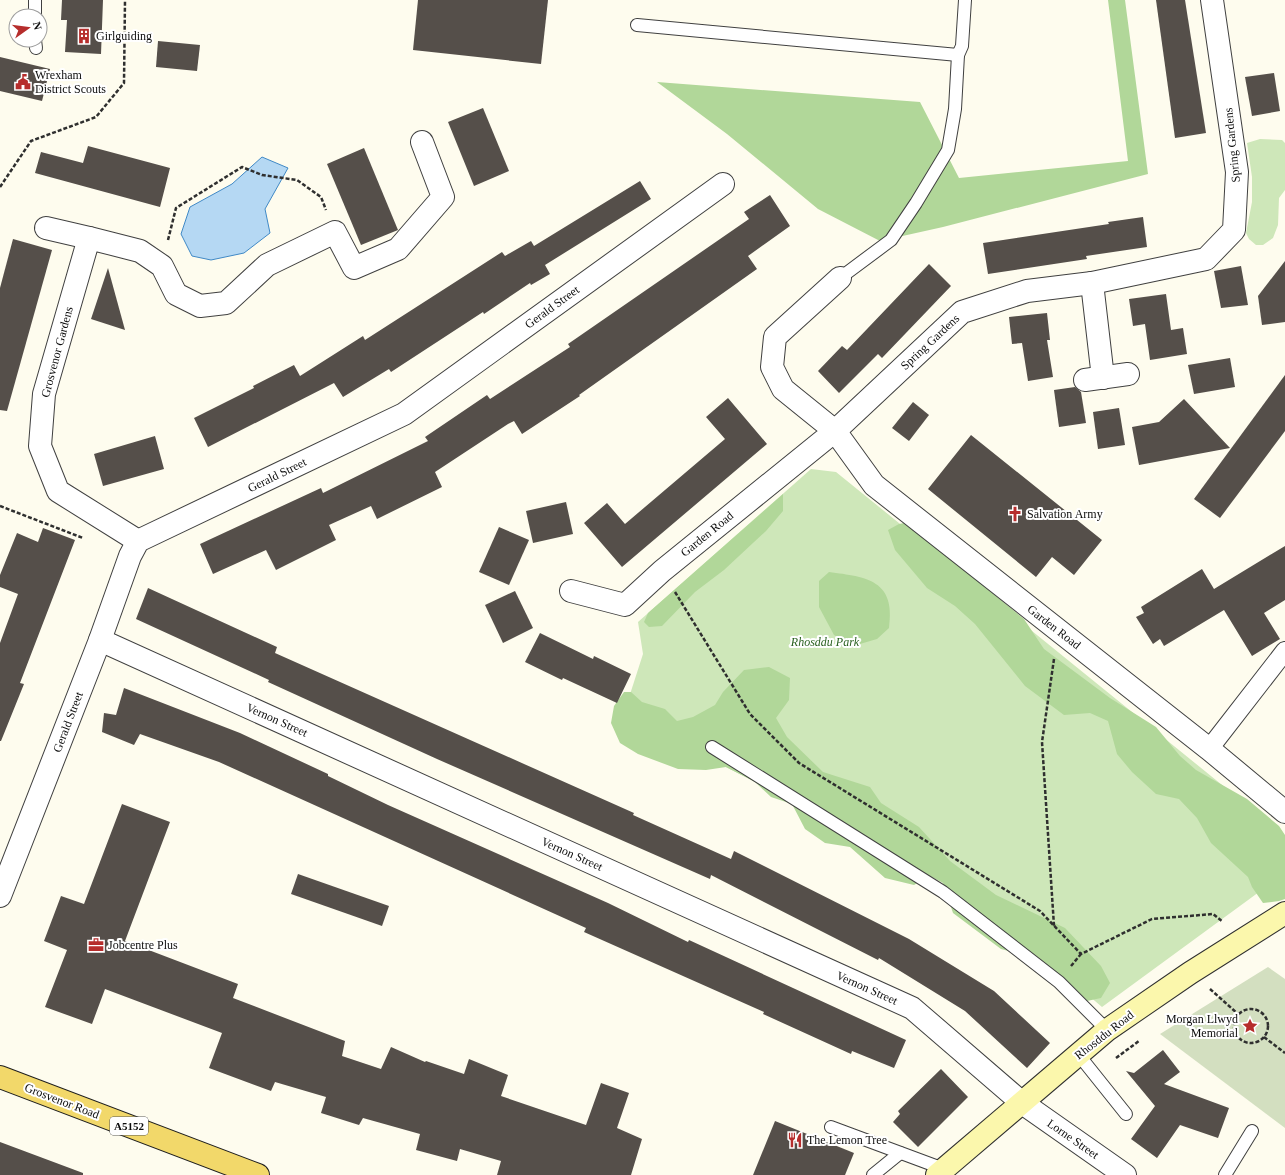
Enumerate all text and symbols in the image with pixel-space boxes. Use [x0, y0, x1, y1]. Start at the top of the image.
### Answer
north arrow [8, 8, 48, 48]
text: N [31, 20, 44, 31]
building icon: Girlguiding [75, 27, 93, 45]
place label: Girlguiding [96, 29, 152, 43]
place label: Wrexham District Scouts [35, 68, 106, 96]
public building icon: Wrexham District Scouts [14, 73, 32, 91]
street label: Spring Gardens [1221, 107, 1243, 183]
street label: Gerald Street [522, 282, 582, 331]
street label: Grosvenor Gardens [38, 305, 76, 399]
street label: Spring Gardens [898, 311, 962, 373]
street label: Gerald Street [245, 454, 309, 495]
church icon: Salvation Army [1006, 505, 1024, 523]
place label: Salvation Army [1027, 507, 1103, 521]
street label: Garden Road [678, 509, 736, 559]
street label: Garden Road [1025, 602, 1083, 652]
park label: Rhosddu Park [790, 635, 860, 649]
street label: Gerald Street [50, 689, 86, 754]
street label: Vernon Street [244, 700, 310, 740]
street label: Vernon Street [539, 834, 605, 874]
office icon: Jobcentre Plus [87, 936, 105, 954]
place label: Jobcentre Plus [108, 938, 178, 952]
street label: Vernon Street [834, 968, 900, 1008]
street label: Rhosddu Road [1072, 1008, 1136, 1062]
place label: Morgan Llwyd Memorial [1166, 1012, 1239, 1040]
place icon: Morgan Llwyd Memorial [1241, 1017, 1259, 1035]
street label: Grosvenor Road [23, 1080, 101, 1122]
street label: Lorne Street [1045, 1116, 1102, 1162]
road number: A5152 [110, 1117, 148, 1135]
restaurant icon: The Lemon Tree [786, 1131, 804, 1149]
place label: The Lemon Tree [807, 1133, 887, 1147]

